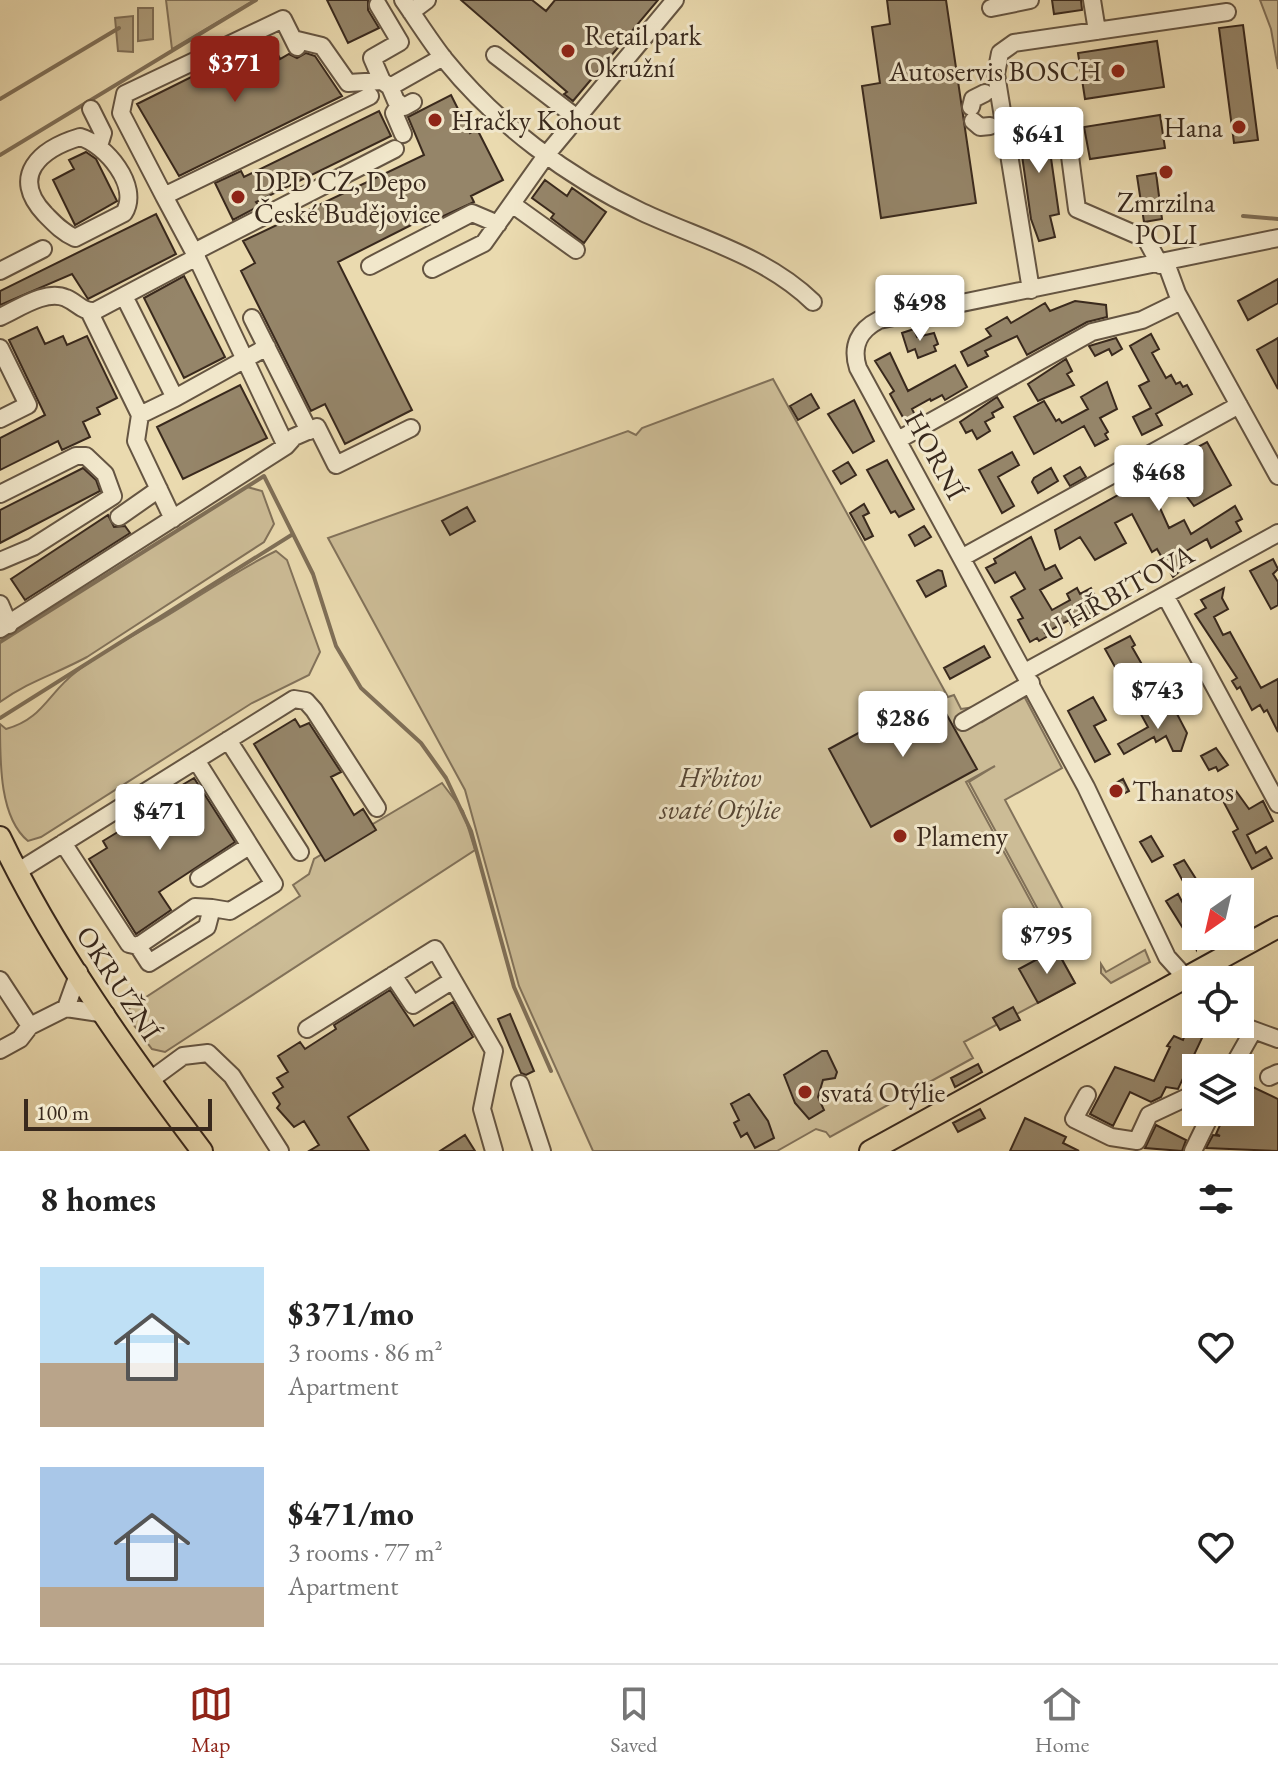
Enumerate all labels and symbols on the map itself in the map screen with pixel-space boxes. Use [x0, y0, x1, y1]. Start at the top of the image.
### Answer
place label: Retail park Okružní [584, 17, 703, 85]
pin: $371 [188, 36, 282, 104]
marker: Retail park Okružní [559, 42, 577, 60]
place label: Autoservis BOSCH [888, 53, 1102, 89]
marker: Autoservis BOSCH [1109, 62, 1127, 80]
place label: Hračky Kohout [451, 102, 621, 138]
pin: $641 [992, 107, 1086, 175]
place label: Hana [1163, 109, 1224, 145]
marker: Hračky Kohout [426, 111, 444, 129]
marker: Hana [1230, 118, 1248, 136]
place label: DPD CZ, Depo České Budějovice [254, 163, 441, 231]
marker: Zmrzilna POLI [1157, 163, 1175, 181]
place label: Zmrzilna POLI [1117, 184, 1216, 252]
marker: DPD CZ, Depo České Budějovice [229, 188, 247, 206]
pin: $498 [873, 275, 967, 343]
street label: HORNÍ [897, 404, 975, 506]
pin: $468 [1112, 445, 1206, 513]
street label: U HŘBITOVA [1036, 535, 1201, 648]
pin: $743 [1111, 663, 1205, 731]
pin: $286 [856, 691, 950, 759]
park label: Hřbitov svaté Otýlie [659, 759, 781, 827]
place label: Thanatos [1132, 773, 1234, 809]
marker: Thanatos [1107, 782, 1125, 800]
pin: $471 [113, 784, 207, 852]
place label: Plameny [916, 818, 1009, 854]
marker: Plameny [891, 827, 909, 845]
north arrow [1182, 878, 1254, 950]
pin: $795 [1000, 908, 1094, 976]
street label: OKRUŽNÍ [69, 919, 170, 1048]
place label: svatá Otýlie [821, 1074, 946, 1110]
marker: svatá Otýlie [796, 1083, 814, 1101]
scale bar [24, 1095, 212, 1131]

